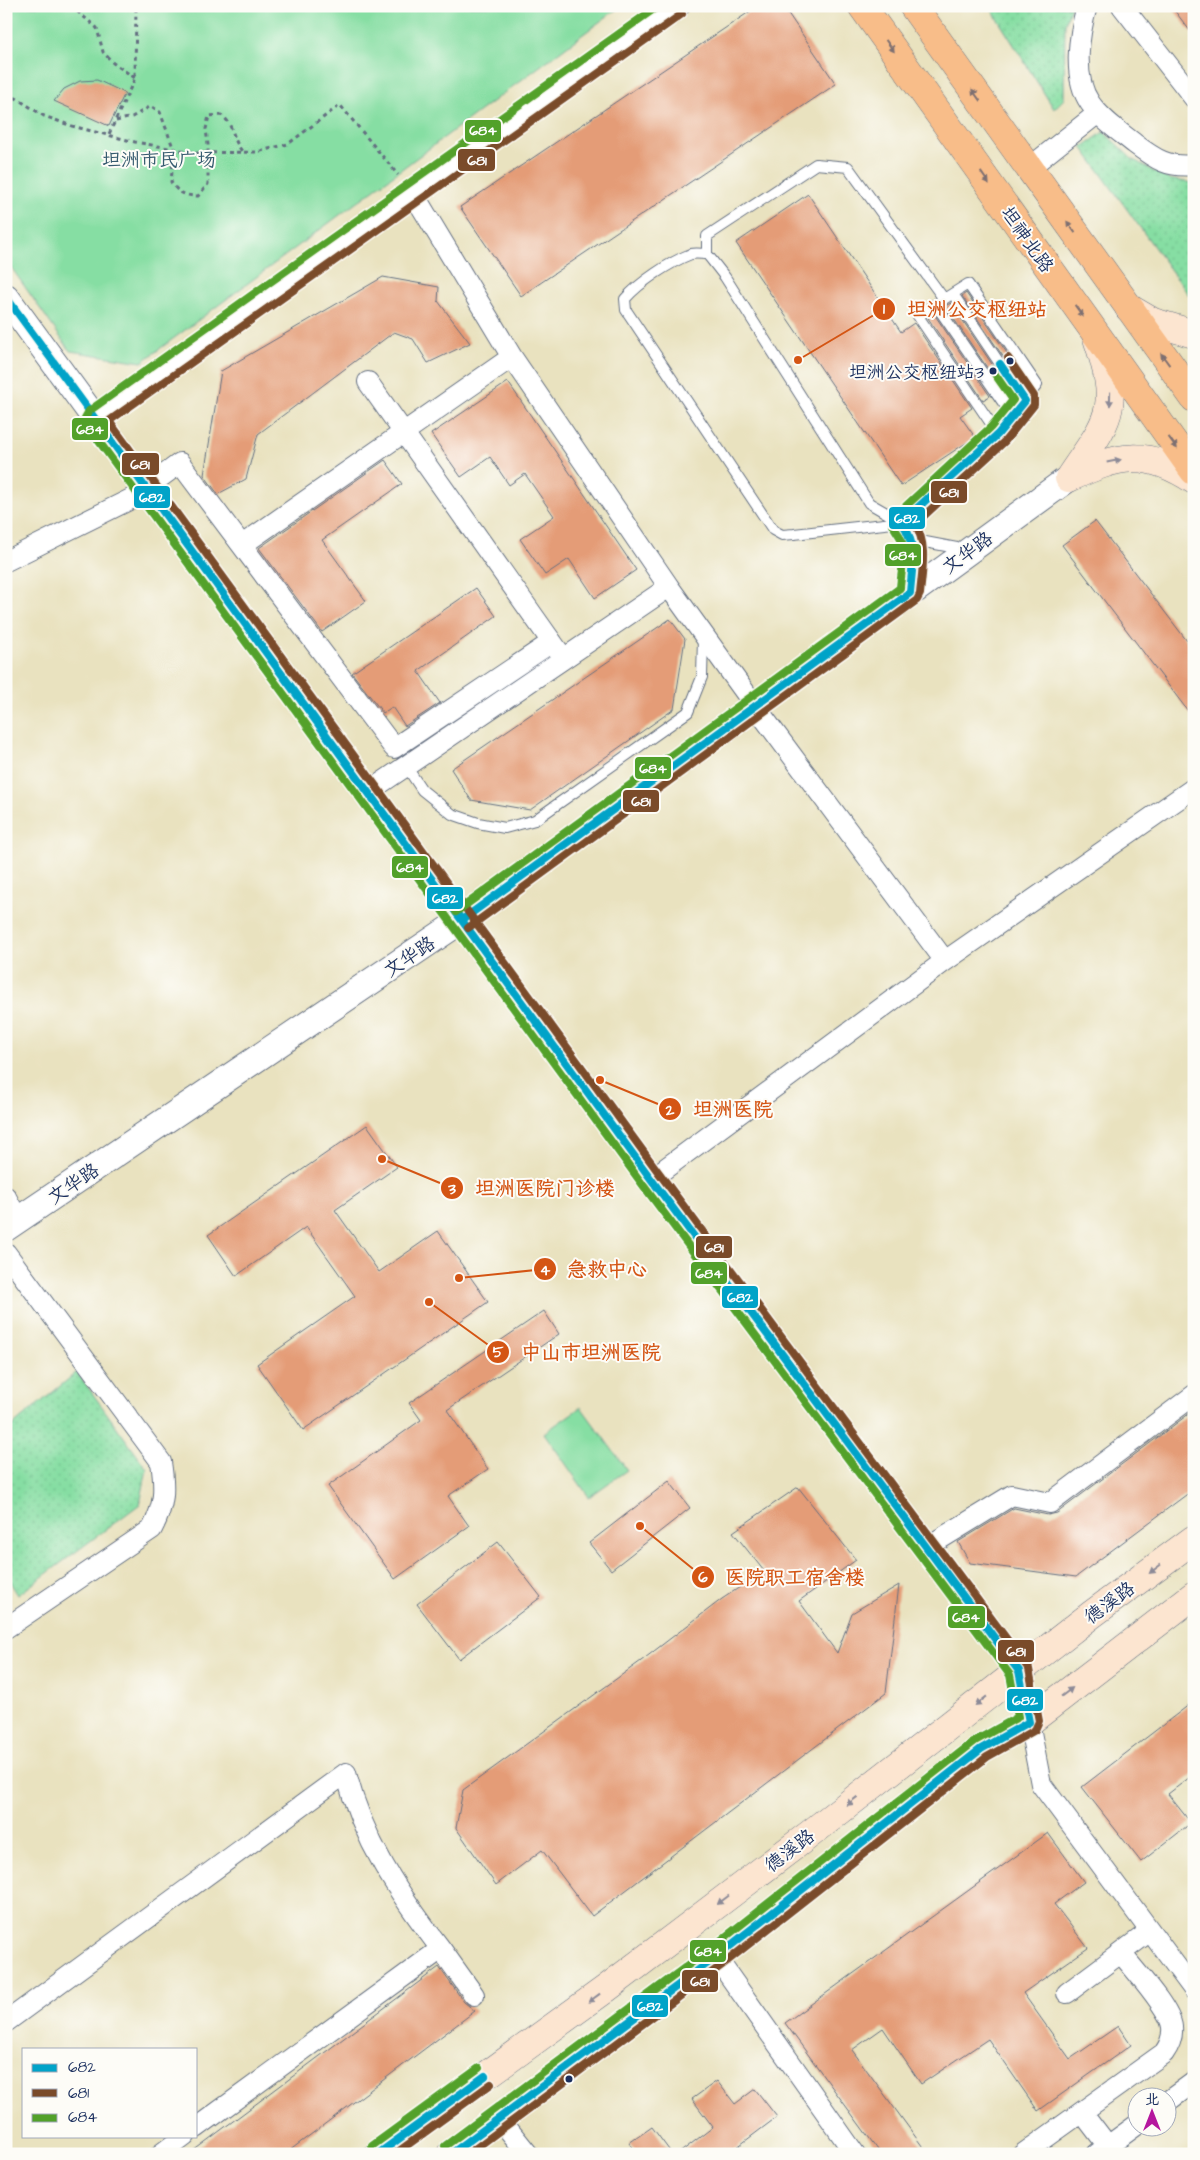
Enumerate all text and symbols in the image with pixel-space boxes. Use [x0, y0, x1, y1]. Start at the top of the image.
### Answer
one-way arrow [885, 39, 895, 53]
one-way arrow [971, 88, 981, 101]
line badge: 684 [464, 119, 502, 143]
text: 684 [469, 121, 497, 141]
park label: 坦洲市民广场 [102, 147, 216, 174]
line badge: 681 [457, 148, 496, 172]
text: 681 [467, 151, 487, 171]
one-way arrow [979, 171, 990, 184]
street label: 坦神北路 [994, 201, 1060, 279]
one-way arrow [1065, 221, 1076, 234]
callout: 坦洲公交枢纽站 [872, 292, 1057, 327]
text: 坦洲公交枢纽站 [907, 296, 1047, 324]
text: 1 [883, 299, 885, 320]
one-way arrow [1074, 304, 1084, 317]
one-way arrow [1160, 352, 1170, 366]
unlabelled marker [1005, 356, 1015, 366]
place label: 坦洲公交枢纽站3 [849, 360, 984, 385]
marker: 坦洲公交枢纽站3 [988, 366, 998, 376]
one-way arrow [1106, 392, 1114, 408]
line badge: 684 [71, 417, 109, 441]
text: 684 [76, 420, 104, 440]
one-way arrow [1168, 436, 1179, 449]
line badge: 681 [121, 452, 160, 476]
text: 681 [130, 455, 150, 475]
one-way arrow [1107, 456, 1123, 464]
line badge: 681 [930, 480, 968, 504]
text: 681 [939, 483, 959, 503]
line badge: 682 [133, 485, 171, 509]
text: 682 [139, 488, 166, 508]
line badge: 682 [888, 506, 926, 530]
text: 682 [894, 509, 921, 529]
street label: 文华路 [937, 526, 999, 581]
line badge: 684 [884, 543, 922, 567]
text: 684 [889, 546, 917, 566]
line badge: 684 [634, 756, 672, 780]
text: 684 [639, 759, 667, 779]
line badge: 681 [622, 789, 660, 813]
text: 681 [631, 792, 651, 812]
line badge: 684 [391, 855, 429, 879]
text: 684 [396, 858, 424, 878]
line badge: 682 [426, 886, 464, 910]
text: 682 [432, 889, 459, 909]
street label: 文华路 [379, 930, 441, 984]
callout: 坦洲医院 [658, 1092, 783, 1127]
text: 坦洲医院 [693, 1096, 773, 1124]
text: 2 [665, 1100, 675, 1121]
street label: 文华路 [43, 1157, 105, 1211]
callout: 坦洲医院门诊楼 [440, 1171, 625, 1206]
text: 坦洲医院门诊楼 [475, 1175, 615, 1203]
text: 3 [447, 1179, 456, 1200]
line badge: 681 [695, 1235, 733, 1259]
text: 681 [704, 1238, 724, 1258]
callout: 急救中心 [532, 1252, 657, 1287]
text: 急救中心 [567, 1256, 647, 1284]
text: 4 [540, 1260, 551, 1281]
line badge: 684 [690, 1261, 728, 1285]
text: 684 [695, 1264, 723, 1284]
line badge: 682 [721, 1285, 759, 1309]
text: 682 [727, 1288, 754, 1308]
callout: 中山市坦洲医院 [486, 1334, 671, 1369]
text: 中山市坦洲医院 [521, 1339, 661, 1367]
text: 5 [493, 1342, 504, 1363]
callout: 医院职工宿舍楼 [690, 1559, 875, 1594]
text: 医院职工宿舍楼 [725, 1564, 865, 1592]
one-way arrow [1148, 1564, 1162, 1574]
text: 6 [698, 1567, 708, 1588]
street label: 德溪路 [1079, 1576, 1141, 1631]
line badge: 684 [947, 1605, 986, 1629]
text: 684 [952, 1608, 980, 1628]
line badge: 681 [997, 1639, 1035, 1663]
text: 681 [1006, 1642, 1026, 1662]
one-way arrow [1061, 1687, 1074, 1697]
line badge: 682 [1006, 1688, 1044, 1712]
text: 682 [1012, 1691, 1039, 1711]
one-way arrow [974, 1696, 987, 1707]
one-way arrow [845, 1796, 859, 1806]
street label: 德溪路 [759, 1823, 821, 1879]
one-way arrow [717, 1894, 730, 1905]
line badge: 684 [689, 1939, 727, 1963]
text: 684 [694, 1942, 722, 1962]
line badge: 681 [681, 1969, 719, 1993]
text: 681 [690, 1972, 710, 1992]
one-way arrow [587, 1993, 600, 2003]
line badge: 682 [631, 1994, 669, 2018]
text: 682 [637, 1997, 664, 2017]
legend [22, 2048, 198, 2138]
text: 682 [68, 2057, 96, 2078]
unlabelled marker [564, 2074, 574, 2084]
text: 681 [68, 2083, 89, 2104]
north arrow [1128, 2088, 1178, 2138]
text: 北 [1145, 2090, 1159, 2110]
text: 684 [68, 2107, 97, 2128]

